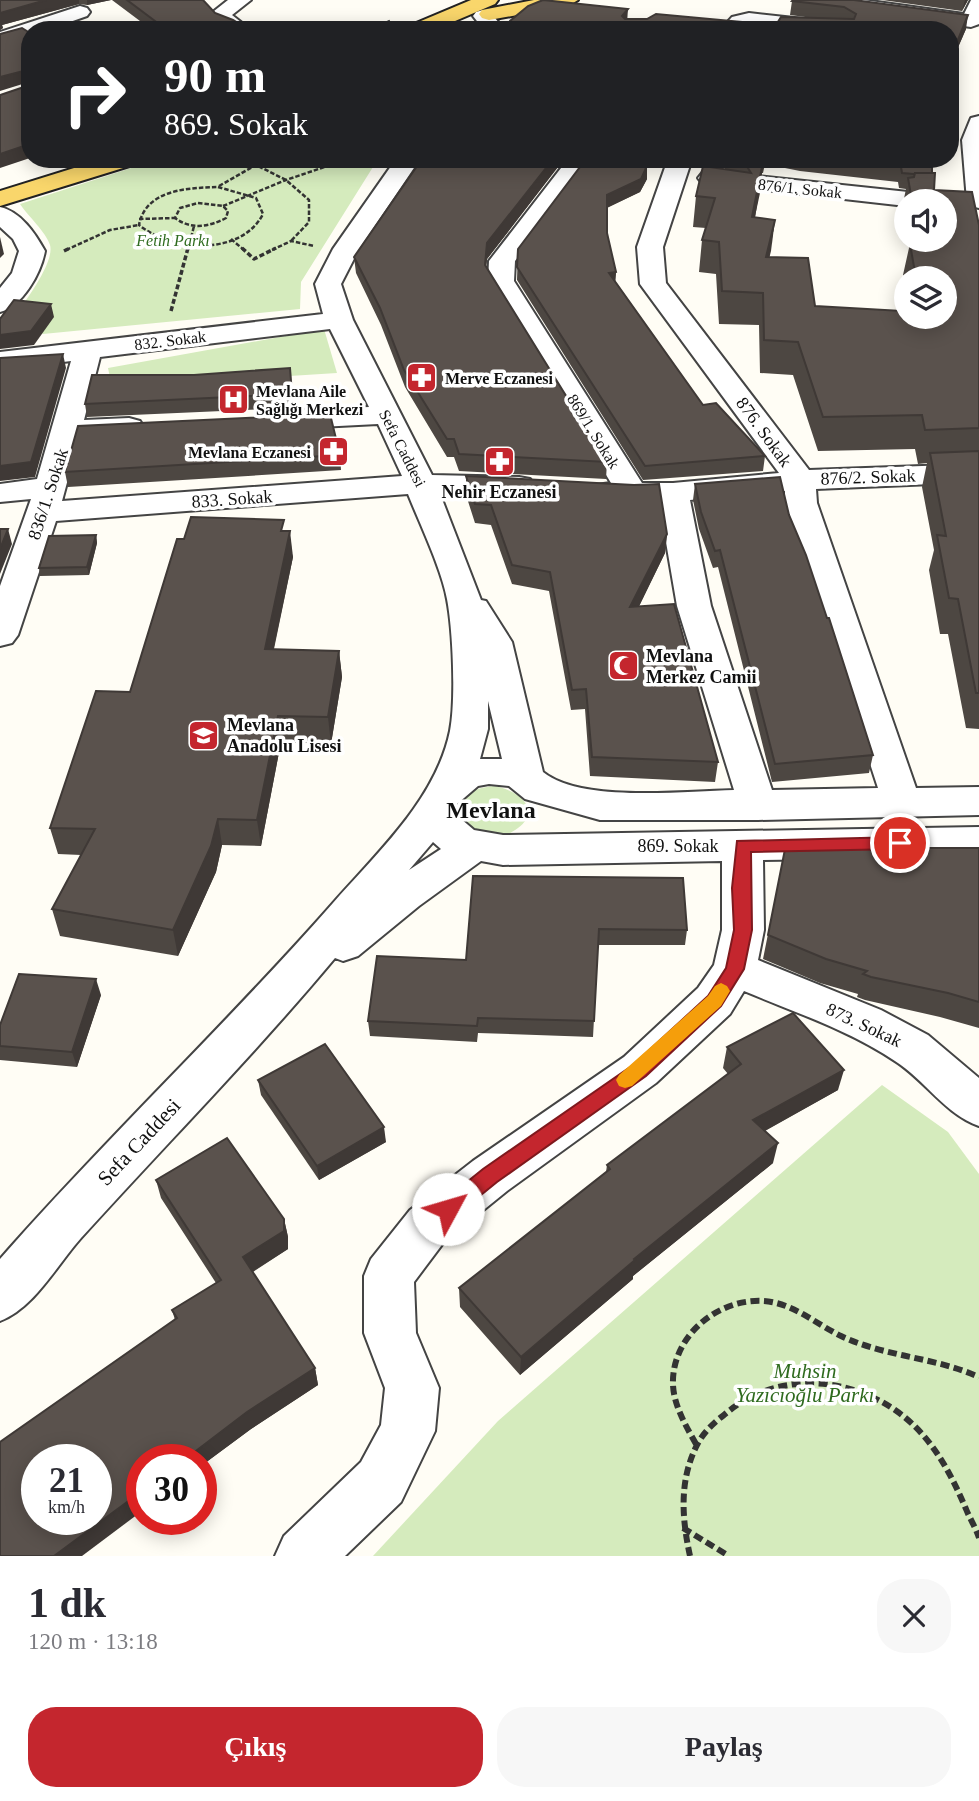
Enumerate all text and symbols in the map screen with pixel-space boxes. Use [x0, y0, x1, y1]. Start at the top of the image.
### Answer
text: 90 m [164, 48, 266, 103]
icon: right [49, 49, 140, 140]
text: 869. Sokak [164, 106, 308, 142]
street label: 876/1. Sokak [757, 176, 843, 201]
map controls [894, 189, 957, 329]
button: sound [894, 189, 957, 252]
park label: Fetih Parkı [135, 232, 210, 249]
button: layers [894, 266, 957, 329]
street label: 832. Sokak [133, 328, 207, 353]
pharmacy icon: Merve Eczanesi [405, 361, 439, 395]
place label: Merve Eczanesi [445, 370, 554, 387]
hospital icon: Mevlana Aile Sağlığı Merkezi [216, 383, 250, 417]
place label: Mevlana Aile Sağlığı Merkezi [256, 383, 364, 419]
street label: 869/1. Sokak [564, 391, 623, 472]
street label: 876. Sokak [732, 393, 796, 471]
street label: Sefa Caddesi [376, 407, 429, 490]
pharmacy icon: Mevlana Eczanesi [317, 435, 351, 469]
place label: Mevlana Eczanesi [188, 444, 312, 461]
pharmacy icon: Nehir Eczanesi [482, 444, 516, 478]
street label: 836/1. Sokak [24, 446, 72, 542]
street label: 876/2. Sokak [820, 465, 916, 489]
place label: Nehir Eczanesi [441, 482, 557, 502]
street label: 833. Sokak [191, 486, 273, 512]
place label: Mevlana Merkez Camii [646, 646, 756, 687]
mosque icon: Mevlana Merkez Camii [606, 649, 640, 683]
place label: Mevlana Anadolu Lisesi [227, 715, 342, 756]
school or university icon: Mevlana Anadolu Lisesi [187, 718, 221, 752]
district label: Mevlana [446, 797, 536, 823]
pin [870, 813, 930, 873]
icon: arrive [881, 824, 919, 862]
street label: 869. Sokak [638, 836, 719, 856]
street label: 873. Sokak [823, 999, 905, 1051]
street label: Sefa Caddesi [93, 1093, 185, 1190]
position arrow [411, 1172, 485, 1246]
park label: Muhsin Yazıcıoğlu Parkı [736, 1359, 874, 1407]
speed limit sign: 30 [126, 1444, 217, 1535]
text: 21 [49, 1461, 84, 1500]
text: km/h [48, 1497, 85, 1517]
button: close [877, 1579, 951, 1653]
text: 1 dk [28, 1580, 106, 1626]
text: 120 m · 13:18 [28, 1629, 158, 1654]
button: Çıkış [28, 1707, 483, 1787]
button: Paylaş [497, 1707, 951, 1787]

